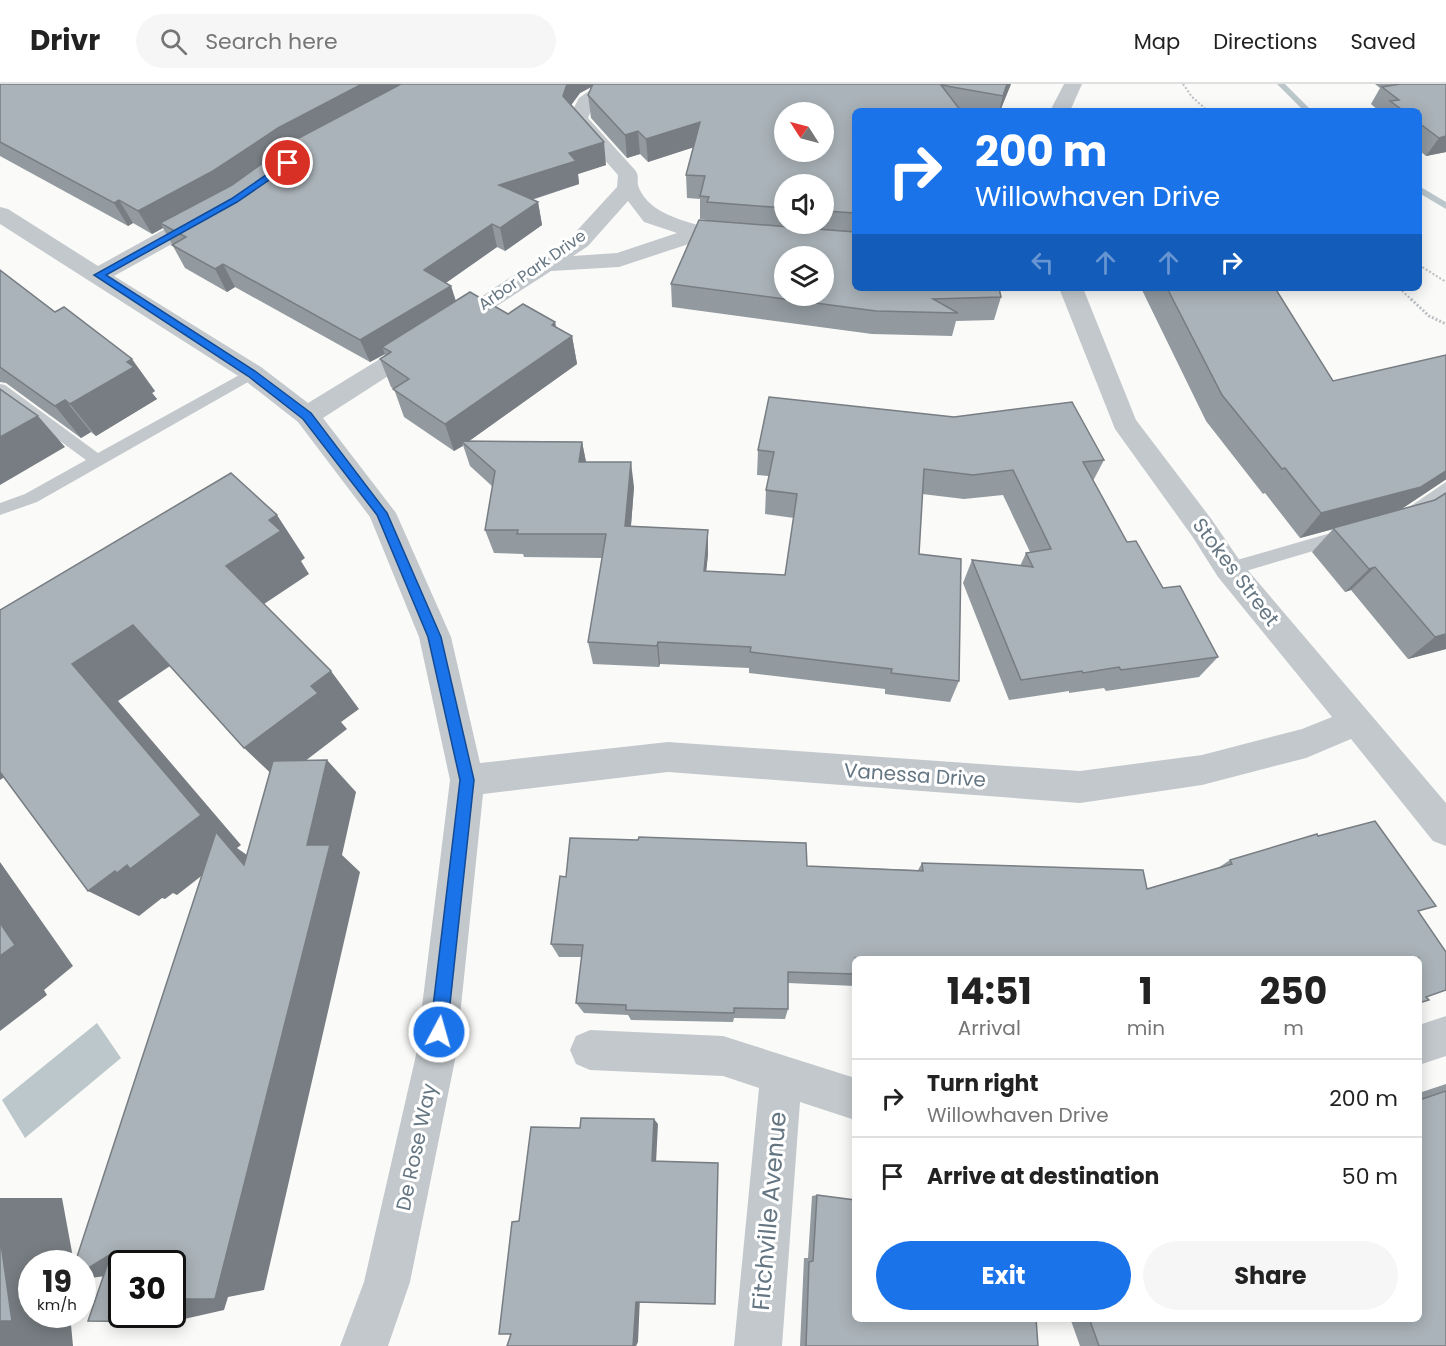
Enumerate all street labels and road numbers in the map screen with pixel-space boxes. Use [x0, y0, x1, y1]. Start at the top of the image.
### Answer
street label: Arbor Park Drive [473, 224, 591, 316]
street label: Stokes Street [1186, 512, 1286, 632]
street label: Vanessa Drive [843, 756, 987, 794]
street label: De Rose Way [389, 1081, 443, 1213]
street label: Fitchville Avenue [744, 1110, 794, 1312]

